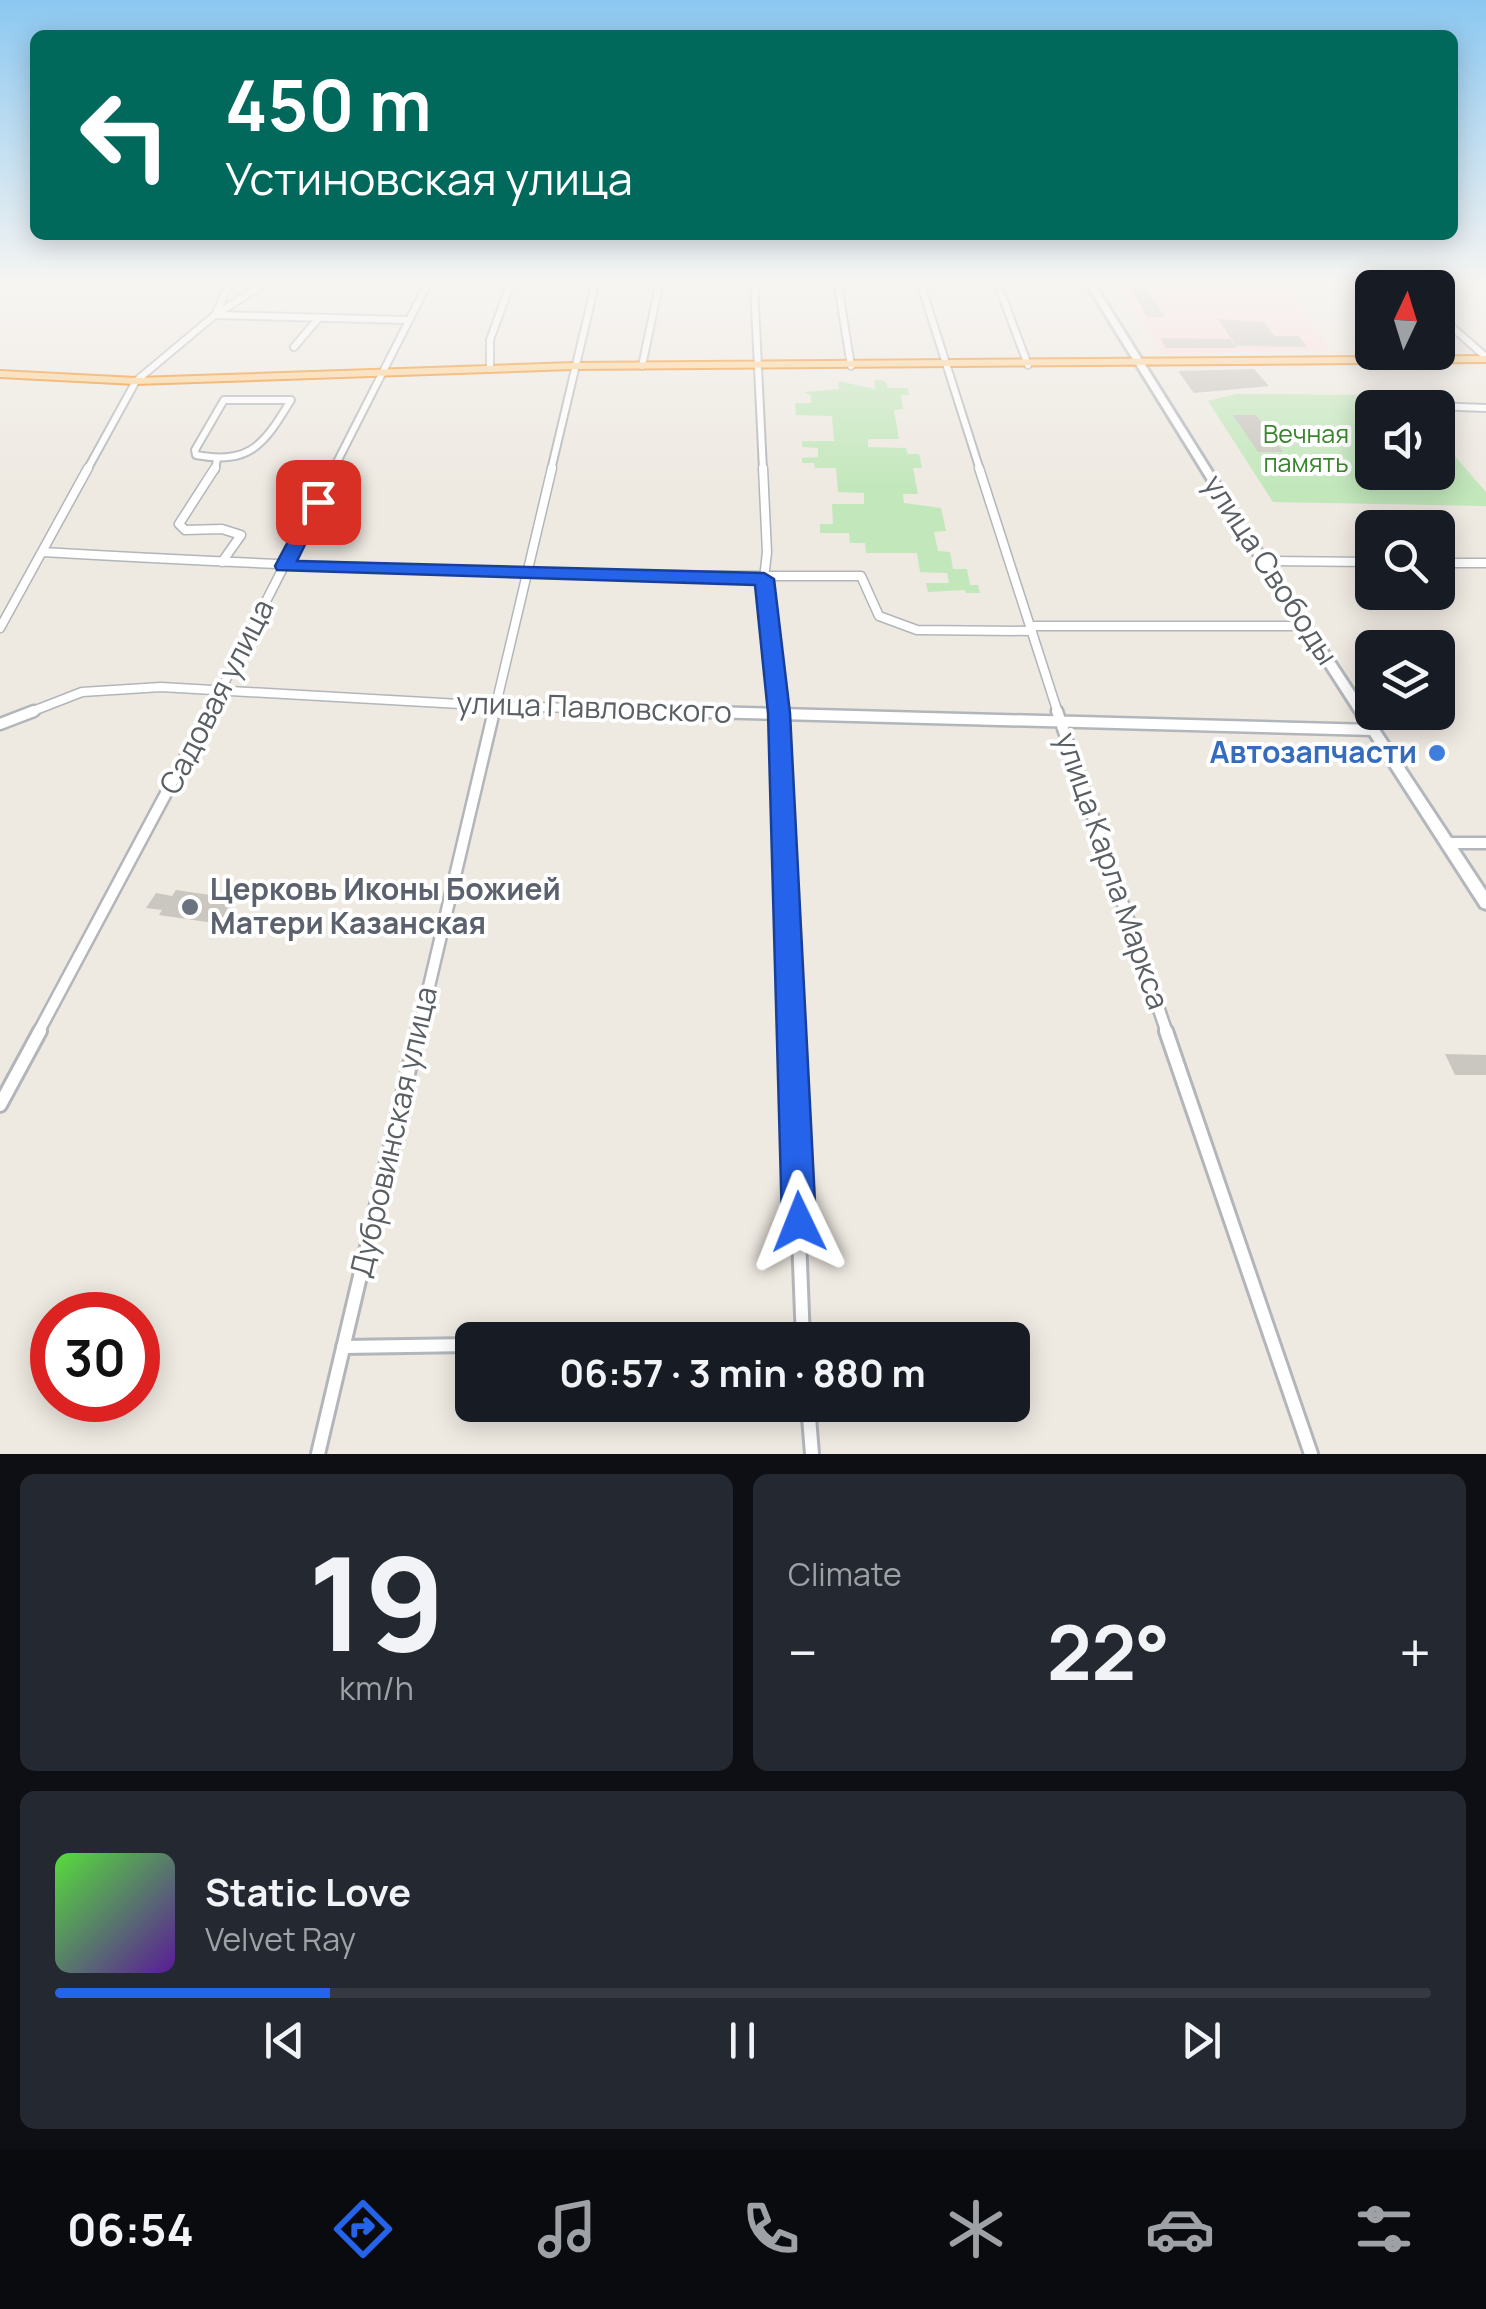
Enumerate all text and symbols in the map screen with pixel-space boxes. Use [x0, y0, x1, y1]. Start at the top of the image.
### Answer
text: 450 m [225, 56, 432, 152]
icon: left [60, 70, 190, 200]
text: Устиновская улица [225, 147, 633, 209]
north arrow [1355, 270, 1455, 370]
map controls [1355, 270, 1455, 730]
button: sound [1355, 390, 1455, 490]
park label: Вечная память [1263, 416, 1349, 480]
pin [276, 460, 361, 545]
street label: улица Свободы [1194, 466, 1348, 672]
icon: arrive [291, 475, 346, 530]
button: search [1355, 510, 1455, 610]
street label: Садовая улица [149, 592, 282, 801]
button: layers [1355, 630, 1455, 730]
street label: улица Павловского [456, 681, 733, 732]
street label: улица Карла Маркса [1047, 727, 1180, 1014]
place label: Автозапчасти [1209, 731, 1417, 772]
marker: Автозапчасти [1426, 742, 1448, 764]
place label: Церковь Иконы Божией Матери Казанская [210, 868, 561, 943]
marker: Церковь Иконы Божией Матери Казанская [179, 896, 201, 918]
street label: Дубровинская улица [339, 982, 446, 1281]
position arrow [747, 1170, 851, 1274]
speed limit sign: 30 [30, 1292, 160, 1422]
text: 06:57 · 3 min · 880 m [559, 1346, 926, 1398]
text: 19 [308, 1512, 445, 1690]
text: Climate [788, 1552, 902, 1596]
text: 22° [1047, 1600, 1170, 1703]
text: − [788, 1614, 818, 1690]
text: + [1399, 1614, 1431, 1690]
text: km/h [339, 1666, 414, 1710]
text: Static Love [205, 1865, 411, 1917]
text: Velvet Ray [205, 1917, 356, 1961]
icon: previous [257, 2013, 312, 2068]
icon: pause [715, 2013, 770, 2068]
icon: next [1174, 2013, 1229, 2068]
icon: directions [328, 2194, 398, 2264]
icon: music [532, 2194, 602, 2264]
icon: phone [736, 2194, 806, 2264]
icon: climate [941, 2194, 1011, 2264]
icon: car [1145, 2194, 1215, 2264]
icon: filters [1349, 2194, 1419, 2264]
text: 06:54 [67, 2198, 194, 2260]

